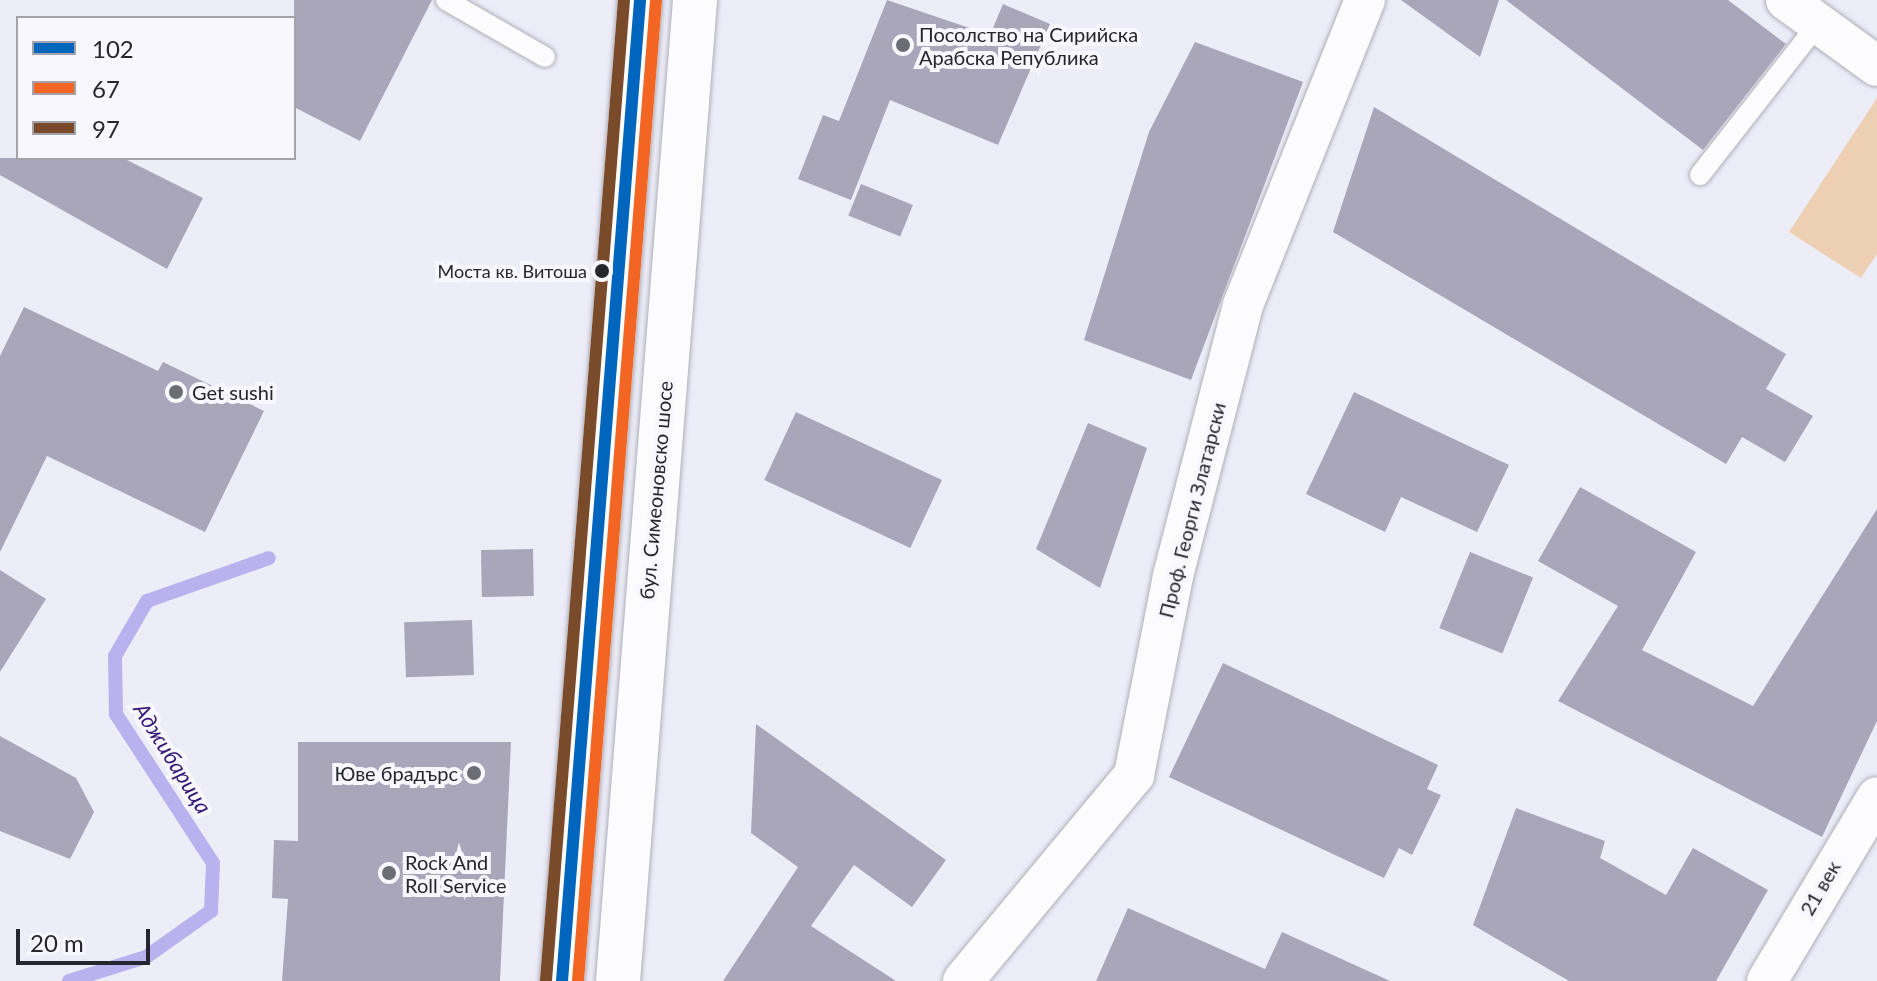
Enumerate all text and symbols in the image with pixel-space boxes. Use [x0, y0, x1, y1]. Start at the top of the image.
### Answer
legend [16, 16, 296, 160]
place label: Посолство на Сирийска Арабска Република [919, 22, 1138, 69]
text: 102 [92, 34, 134, 63]
marker: Посолство на Сирийска Арабска Република [894, 36, 912, 54]
text: 67 [92, 74, 120, 103]
text: 97 [92, 114, 120, 143]
place label: Моста кв. Витоша [438, 260, 587, 282]
marker: Моста кв. Витоша [594, 263, 610, 279]
place label: Get sushi [192, 380, 274, 404]
street label: бул. Симеоновско шосе [634, 380, 678, 600]
marker: Get sushi [167, 383, 185, 401]
street label: Проф. Георги Златарски [1154, 400, 1230, 620]
water label: Аджибарица [128, 698, 218, 818]
place label: Юве брадърс [334, 761, 458, 785]
marker: Юве брадърс [465, 764, 483, 782]
place label: Rock And Roll Service [405, 850, 506, 897]
street label: 21 век [1795, 856, 1845, 920]
marker: Rock And Roll Service [380, 864, 398, 882]
scale bar [20, 913, 154, 963]
text: 20 m [30, 928, 84, 957]

